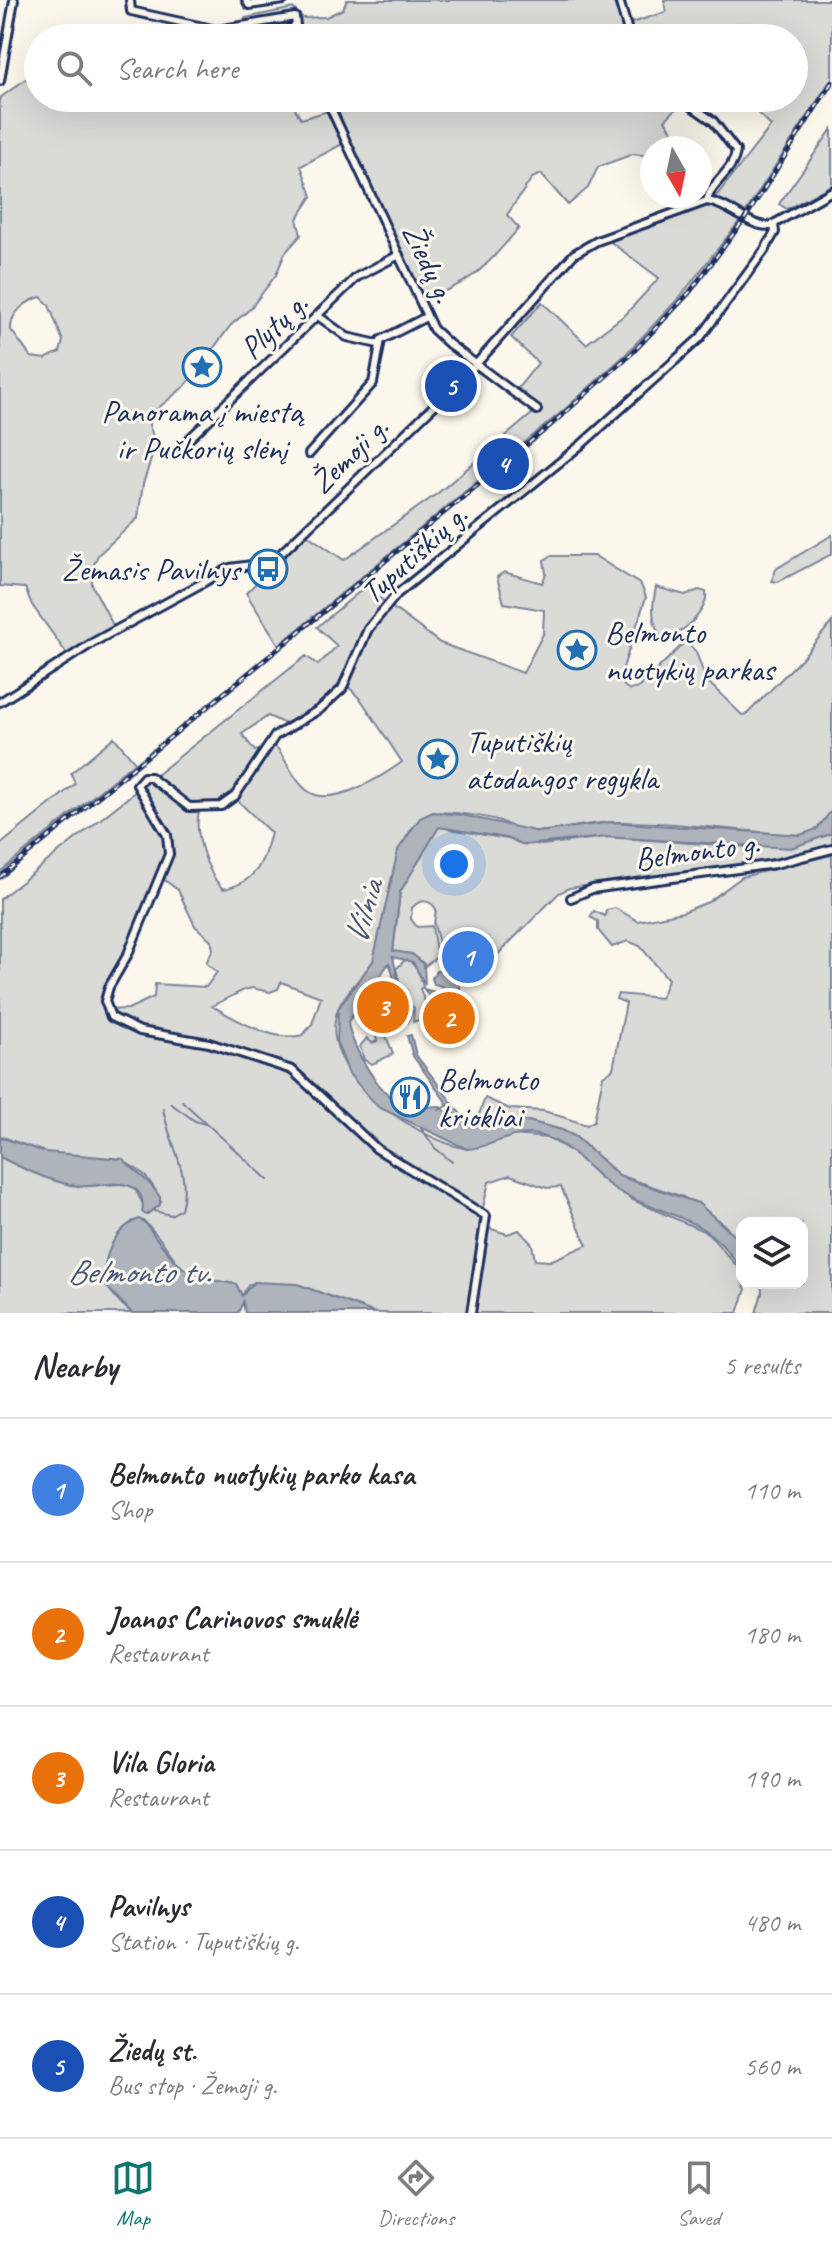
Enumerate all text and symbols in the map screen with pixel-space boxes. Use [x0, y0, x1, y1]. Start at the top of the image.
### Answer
search box [24, 24, 808, 112]
icon: search [52, 46, 96, 90]
text: Search here [116, 49, 238, 87]
north arrow [640, 136, 712, 208]
street label: Žiedų g. [393, 217, 465, 310]
street label: Plytų g. [231, 283, 317, 368]
place icon: Panorama į miestą ir Pučkorių slėnį [181, 346, 223, 388]
pin: 5 [425, 356, 477, 416]
place label: Panorama į miestą ir Pučkorių slėnį [101, 391, 305, 469]
street label: Žemoji g. [301, 407, 398, 502]
pin: 4 [477, 434, 529, 494]
street label: Tuputiškių g. [352, 495, 477, 613]
bus stop icon: Žemasis Pavilnys [247, 548, 289, 590]
place label: Žemasis Pavilnys [61, 549, 242, 590]
place label: Belmonto nuotykių parkas [605, 612, 777, 690]
place icon: Belmonto nuotykių parkas [556, 629, 598, 671]
place label: Tuputiškių atodangos regykla [466, 721, 661, 799]
place icon: Tuputiškių atodangos regykla [417, 738, 459, 780]
street label: Belmonto g. [632, 822, 763, 880]
your location [434, 844, 474, 884]
water label: Vilnia [333, 871, 394, 949]
pin: 1 [442, 927, 494, 987]
pin: 3 [357, 977, 409, 1037]
pin: 2 [423, 988, 475, 1048]
place label: Belmonto kriokliai [438, 1059, 540, 1137]
restaurant icon: Belmonto kriokliai [389, 1076, 431, 1118]
map controls [736, 1217, 808, 1289]
button: layers [736, 1217, 808, 1289]
water label: Belmonto tv. [67, 1250, 212, 1293]
text: Nearby [32, 1344, 118, 1387]
text: 5 results [724, 1349, 800, 1382]
text: Belmonto nuotykių parko kasa [108, 1455, 414, 1493]
text: 1 [52, 1474, 64, 1507]
text: 110 m [744, 1474, 800, 1507]
text: Shop [108, 1493, 152, 1526]
text: Joanos Carinovos smuklė [108, 1599, 357, 1637]
text: 2 [52, 1618, 64, 1651]
text: 180 m [744, 1618, 800, 1651]
text: Restaurant [108, 1637, 209, 1670]
text: Vila Gloria [108, 1743, 214, 1781]
text: 3 [52, 1762, 64, 1795]
text: 190 m [744, 1762, 800, 1795]
text: Restaurant [108, 1781, 209, 1814]
text: Pavilnys [108, 1887, 189, 1925]
text: 4 [52, 1906, 64, 1939]
text: 480 m [744, 1906, 800, 1939]
text: Station · Tuputiškių g. [108, 1925, 299, 1958]
text: Žiedų st. [108, 2031, 196, 2069]
text: 5 [52, 2050, 64, 2083]
text: 560 m [744, 2050, 800, 2083]
text: Bus stop · Žemoji g. [108, 2069, 277, 2102]
tab: Map [111, 2156, 155, 2232]
tab: Directions [378, 2156, 454, 2232]
tab: Saved [677, 2156, 721, 2232]

